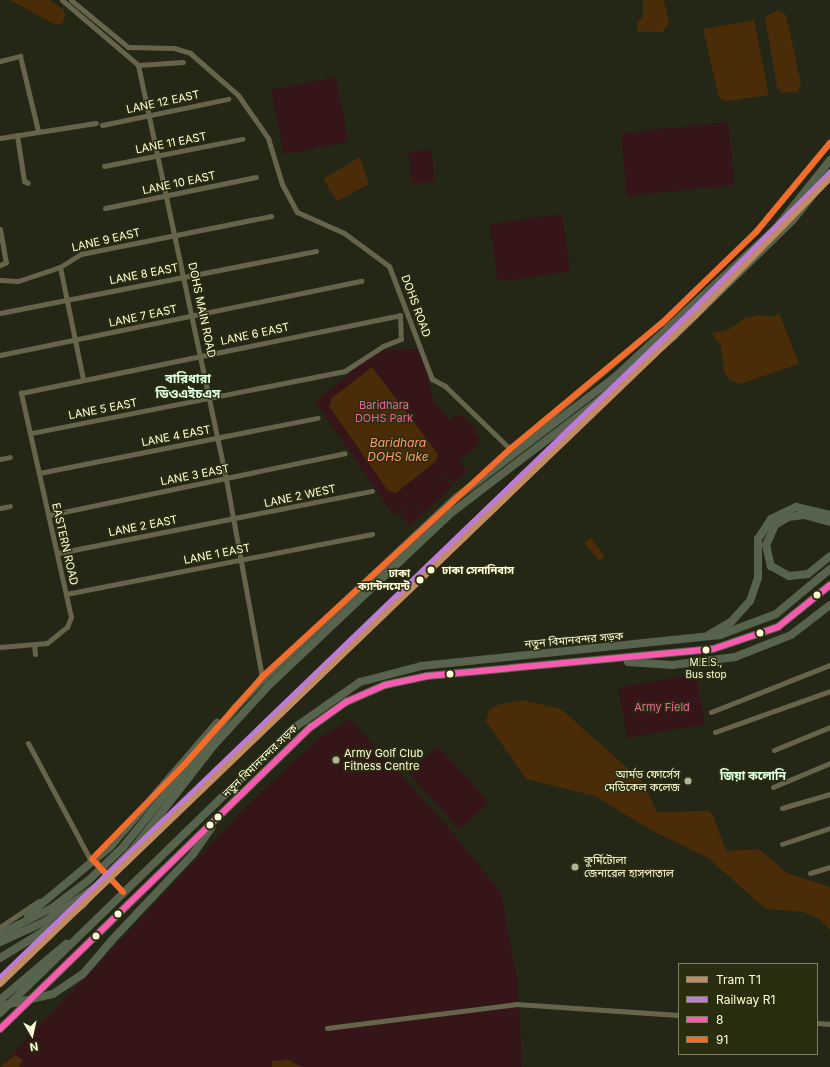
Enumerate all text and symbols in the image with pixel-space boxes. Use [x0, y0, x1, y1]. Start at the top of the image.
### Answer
street label: LANE 12 EAST [125, 88, 201, 116]
street label: LANE 11 EAST [134, 130, 208, 156]
street label: LANE 10 EAST [141, 169, 217, 197]
street label: LANE 9 EAST [70, 226, 142, 254]
street label: LANE 8 EAST [108, 261, 180, 287]
street label: DOHS MAIN ROAD [185, 261, 219, 359]
street label: DOHS ROAD [399, 273, 433, 339]
street label: LANE 7 EAST [108, 302, 178, 330]
street label: LANE 6 EAST [219, 320, 291, 348]
district label: বারিধারা ডিওএইচএস [156, 371, 220, 402]
street label: LANE 5 EAST [67, 396, 139, 422]
park label: Baridhara DOHS Park [355, 399, 413, 425]
street label: LANE 4 EAST [140, 423, 212, 449]
water label: Baridhara DOHS lake [367, 436, 429, 464]
street label: LANE 3 EAST [159, 462, 231, 488]
street label: LANE 2 WEST [263, 482, 337, 510]
street label: EASTERN ROAD [49, 502, 81, 586]
street label: LANE 2 EAST [107, 513, 179, 539]
street label: LANE 1 EAST [182, 541, 252, 567]
marker: ঢাকা সেনানিবাস [424, 563, 438, 577]
place label: ঢাকা সেনানিবাস [442, 563, 514, 577]
place label: ঢাকা ক্যান্টনমেন্ট [358, 567, 410, 593]
marker: ঢাকা ক্যান্টনমেন্ট [413, 573, 427, 587]
unlabelled marker [812, 590, 822, 600]
unlabelled marker [755, 628, 765, 638]
street label: নতুন বিমানবন্দর সড়ক [524, 629, 624, 651]
marker: M.E.S., Bus stop [701, 645, 711, 655]
place label: M.E.S., Bus stop [685, 656, 727, 680]
unlabelled marker [445, 669, 455, 679]
park label: Army Field [634, 700, 690, 714]
street label: নতুন বিমানবন্দর সড়ক [220, 722, 300, 800]
place label: Army Golf Club Fitness Centre [344, 747, 423, 773]
marker: Army Golf Club Fitness Centre [331, 755, 341, 765]
place label: আর্মড ফোর্সেস মেডিকেল কলেজ [604, 768, 680, 794]
district label: জিয়া কলোনি [720, 769, 786, 783]
marker: আর্মড ফোর্সেস মেডিকেল কলেজ [683, 776, 693, 786]
unlabelled marker [213, 812, 223, 822]
unlabelled marker [205, 820, 215, 830]
place label: কুর্মিটোলা জেনারেল হাসপাতাল [584, 854, 674, 880]
marker: কুর্মিটোলা জেনারেল হাসপাতাল [569, 861, 581, 873]
unlabelled marker [113, 909, 123, 919]
unlabelled marker [91, 931, 101, 941]
legend [678, 963, 818, 1055]
text: Tram T1 [716, 972, 761, 987]
text: Railway R1 [716, 992, 775, 1007]
text: 8 [716, 1012, 723, 1027]
north arrow [12, 1015, 52, 1055]
text: 91 [716, 1032, 728, 1047]
text: N [29, 1039, 39, 1054]

